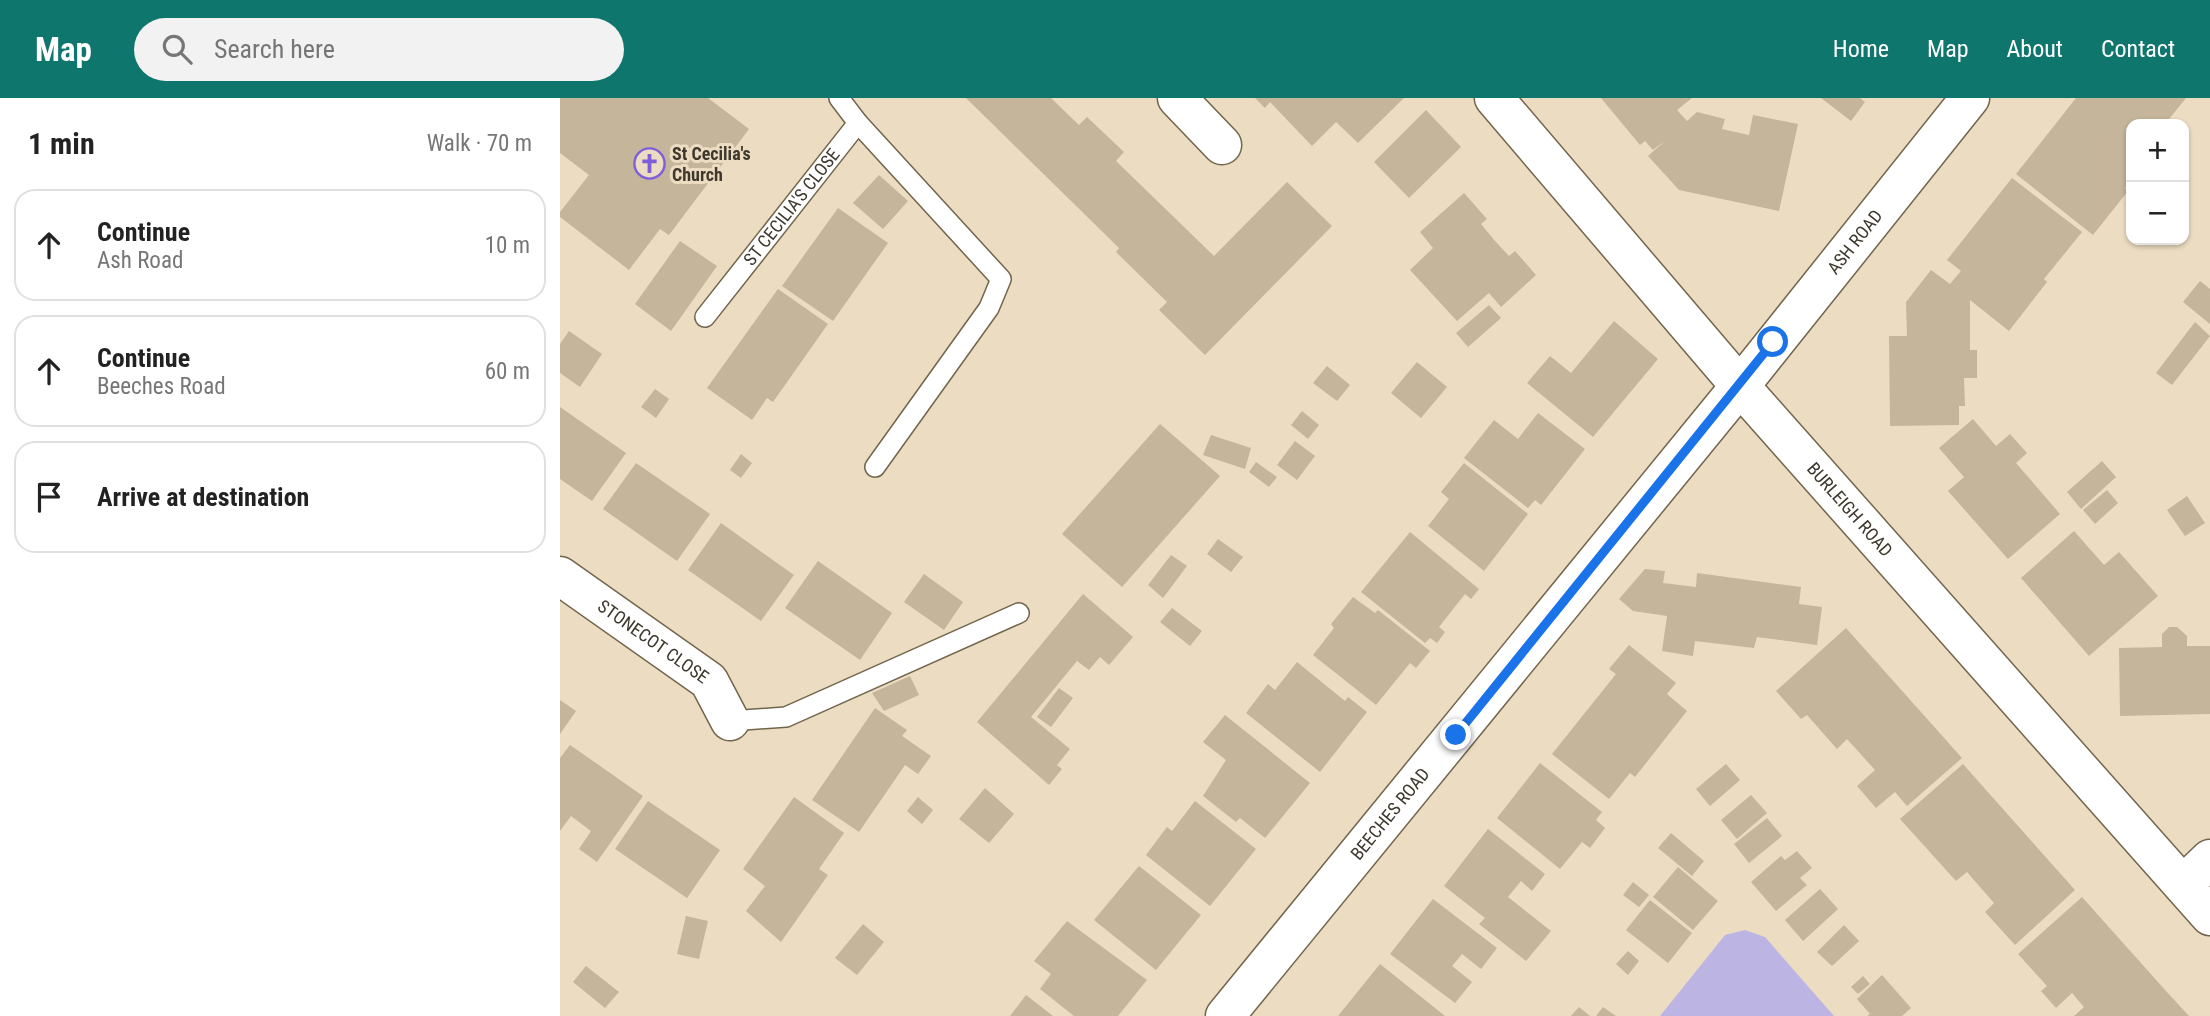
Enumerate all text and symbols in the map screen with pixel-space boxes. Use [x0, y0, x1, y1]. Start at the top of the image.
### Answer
search box [134, 18, 624, 81]
text: Map [35, 30, 92, 69]
icon: search [158, 30, 196, 68]
text: Search here [214, 34, 335, 64]
text: Home [1833, 35, 1889, 63]
text: Map [1927, 35, 1969, 63]
text: About [2007, 35, 2063, 63]
text: Contact [2101, 35, 2175, 63]
map controls [2126, 119, 2189, 245]
button: + [2126, 119, 2189, 182]
text: 1 min [28, 126, 95, 161]
text: Walk · 70 m [427, 130, 532, 157]
place label: St Cecilia's Church [672, 143, 751, 185]
street label: ST CECILIA'S CLOSE [739, 144, 844, 269]
church icon: St Cecilia's Church [632, 147, 666, 181]
button: − [2126, 182, 2189, 245]
street label: ASH ROAD [1823, 205, 1887, 278]
text: Continue [97, 217, 190, 247]
icon: ahead [30, 226, 68, 264]
text: 10 m [485, 232, 530, 259]
text: Ash Road [97, 247, 183, 274]
route start [1757, 326, 1788, 357]
text: Continue [97, 343, 190, 373]
icon: ahead [30, 352, 68, 390]
text: 60 m [485, 358, 530, 385]
text: Beeches Road [97, 373, 226, 400]
street label: BURLEIGH ROAD [1803, 458, 1897, 561]
icon: arrive [30, 478, 68, 516]
text: Arrive at destination [97, 482, 309, 512]
street label: STONECOT CLOSE [594, 595, 713, 688]
route end [1440, 719, 1471, 750]
street label: BEECHES ROAD [1346, 763, 1434, 864]

